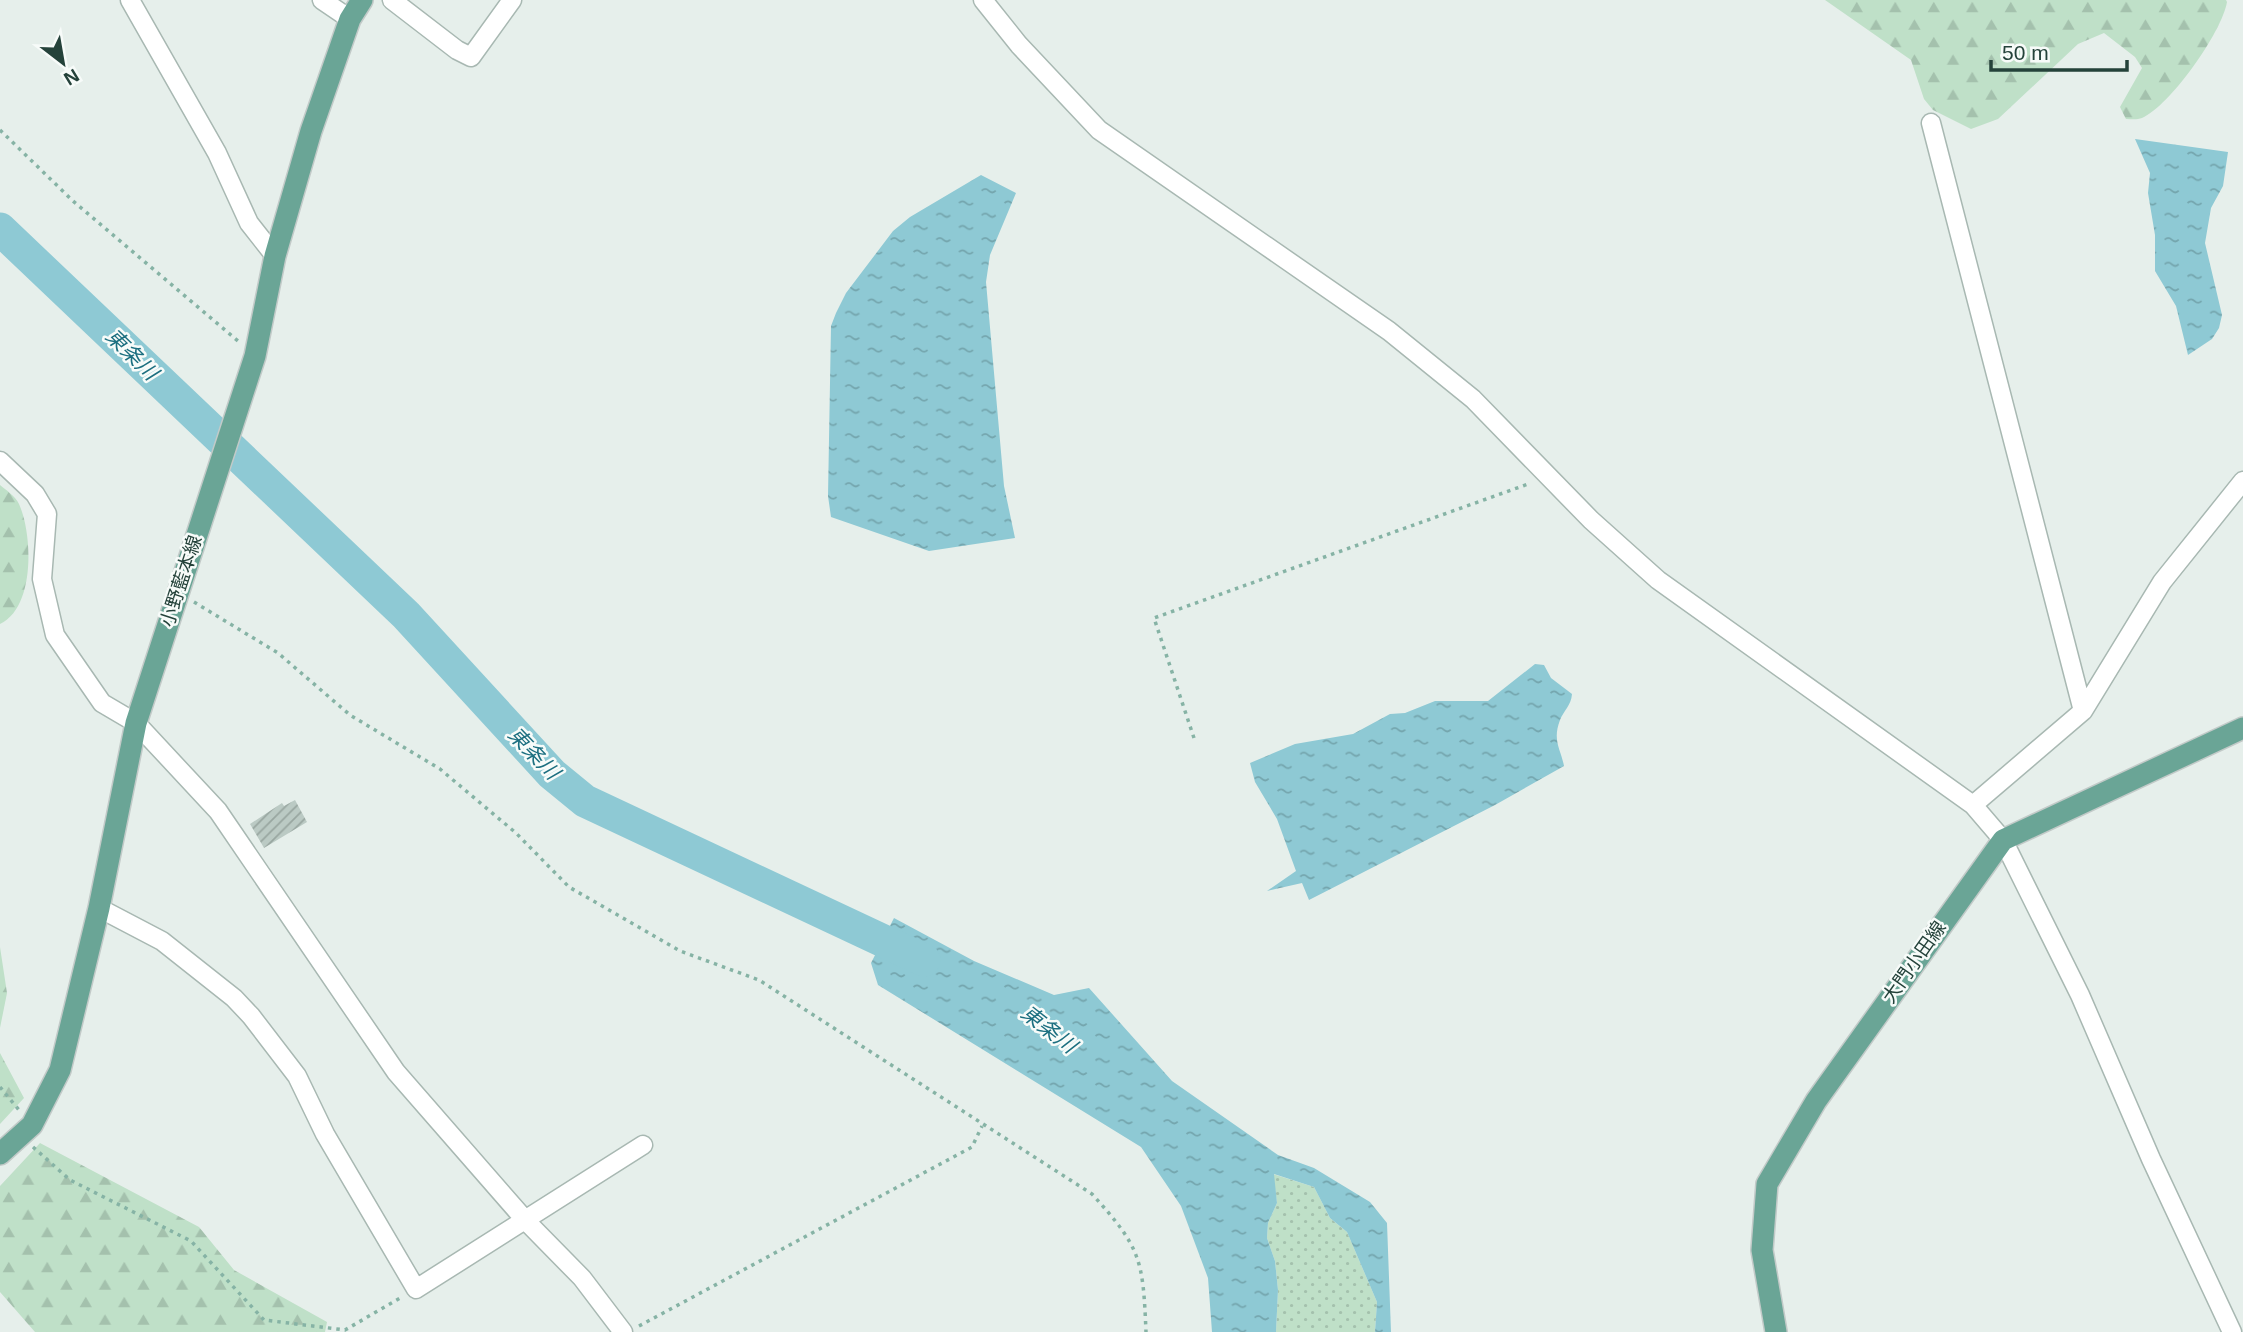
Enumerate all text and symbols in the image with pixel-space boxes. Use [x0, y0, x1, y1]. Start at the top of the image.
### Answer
north arrow [28, 28, 98, 98]
scale bar [1991, 28, 2128, 72]
text: 50 m [2002, 41, 2049, 64]
text: N [60, 65, 83, 90]
water label: 東条川 [101, 324, 164, 386]
street label: 小野藍本線 [156, 533, 206, 629]
water label: 東条川 [504, 722, 566, 785]
street label: 大門小田線 [1878, 917, 1950, 1007]
water label: 東条川 [1017, 1001, 1082, 1059]

